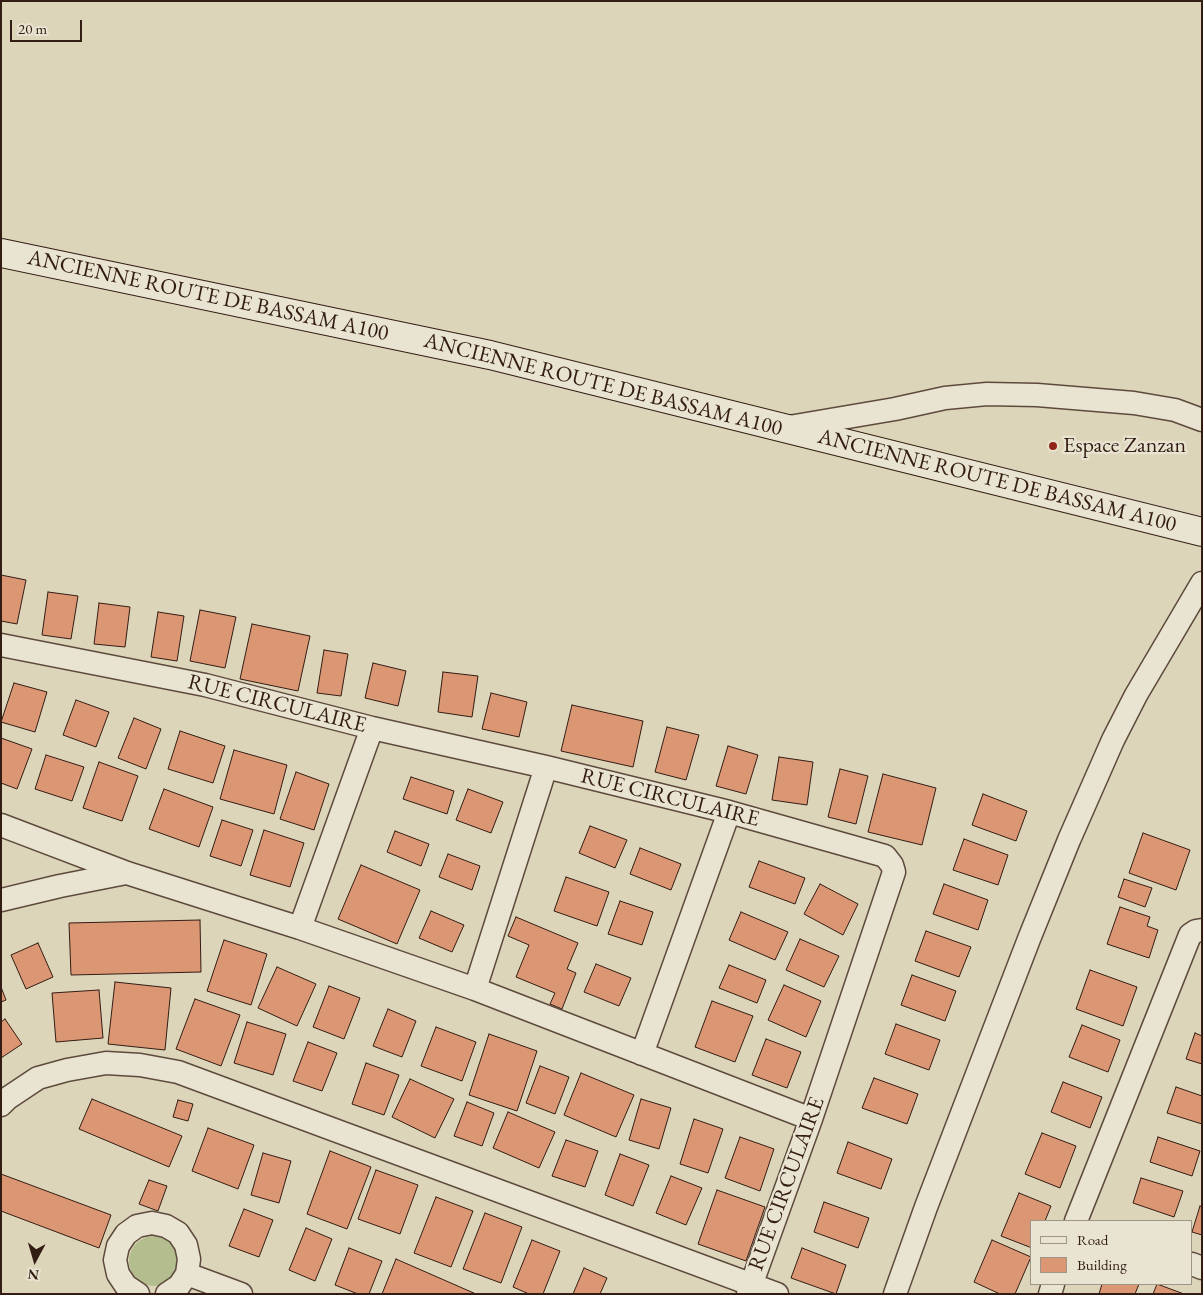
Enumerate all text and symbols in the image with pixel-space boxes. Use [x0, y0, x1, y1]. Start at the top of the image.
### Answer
scale bar [12, 10, 85, 42]
text: 20 m [18, 19, 47, 38]
street label: ANCIENNE ROUTE DE BASSAM A100 [25, 245, 391, 347]
street label: ANCIENNE ROUTE DE BASSAM A100 [421, 328, 785, 442]
street label: ANCIENNE ROUTE DE BASSAM A100 [815, 424, 1179, 538]
place label: Espace Zanzan [1063, 433, 1186, 459]
marker: Espace Zanzan [1047, 440, 1059, 452]
street label: RUE CIRCULAIRE [185, 669, 369, 739]
street label: RUE CIRCULAIRE [578, 763, 762, 833]
street label: RUE CIRCULAIRE [743, 1093, 831, 1275]
legend [1030, 1220, 1193, 1285]
text: Road [1077, 1230, 1108, 1249]
north arrow [10, 1235, 60, 1285]
text: Building [1077, 1255, 1127, 1274]
text: N [27, 1265, 40, 1284]

